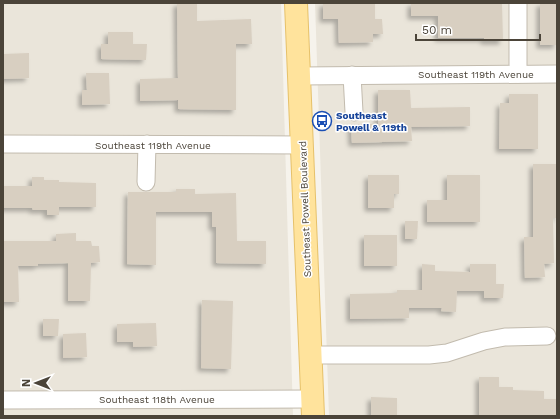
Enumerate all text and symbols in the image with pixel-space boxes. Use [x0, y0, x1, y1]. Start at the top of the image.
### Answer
scale bar [416, 16, 540, 42]
text: 50 m [422, 23, 452, 37]
street label: Southeast 119th Avenue [418, 69, 534, 80]
bus stop icon: Southeast Powell & 119th [311, 110, 333, 132]
place label: Southeast Powell & 119th [336, 110, 407, 133]
street label: Southeast 119th Avenue [95, 140, 211, 151]
street label: Southeast Powell Boulevard [297, 141, 313, 277]
north arrow [16, 363, 56, 403]
text: N [20, 379, 33, 387]
street label: Southeast 118th Avenue [99, 394, 215, 405]

